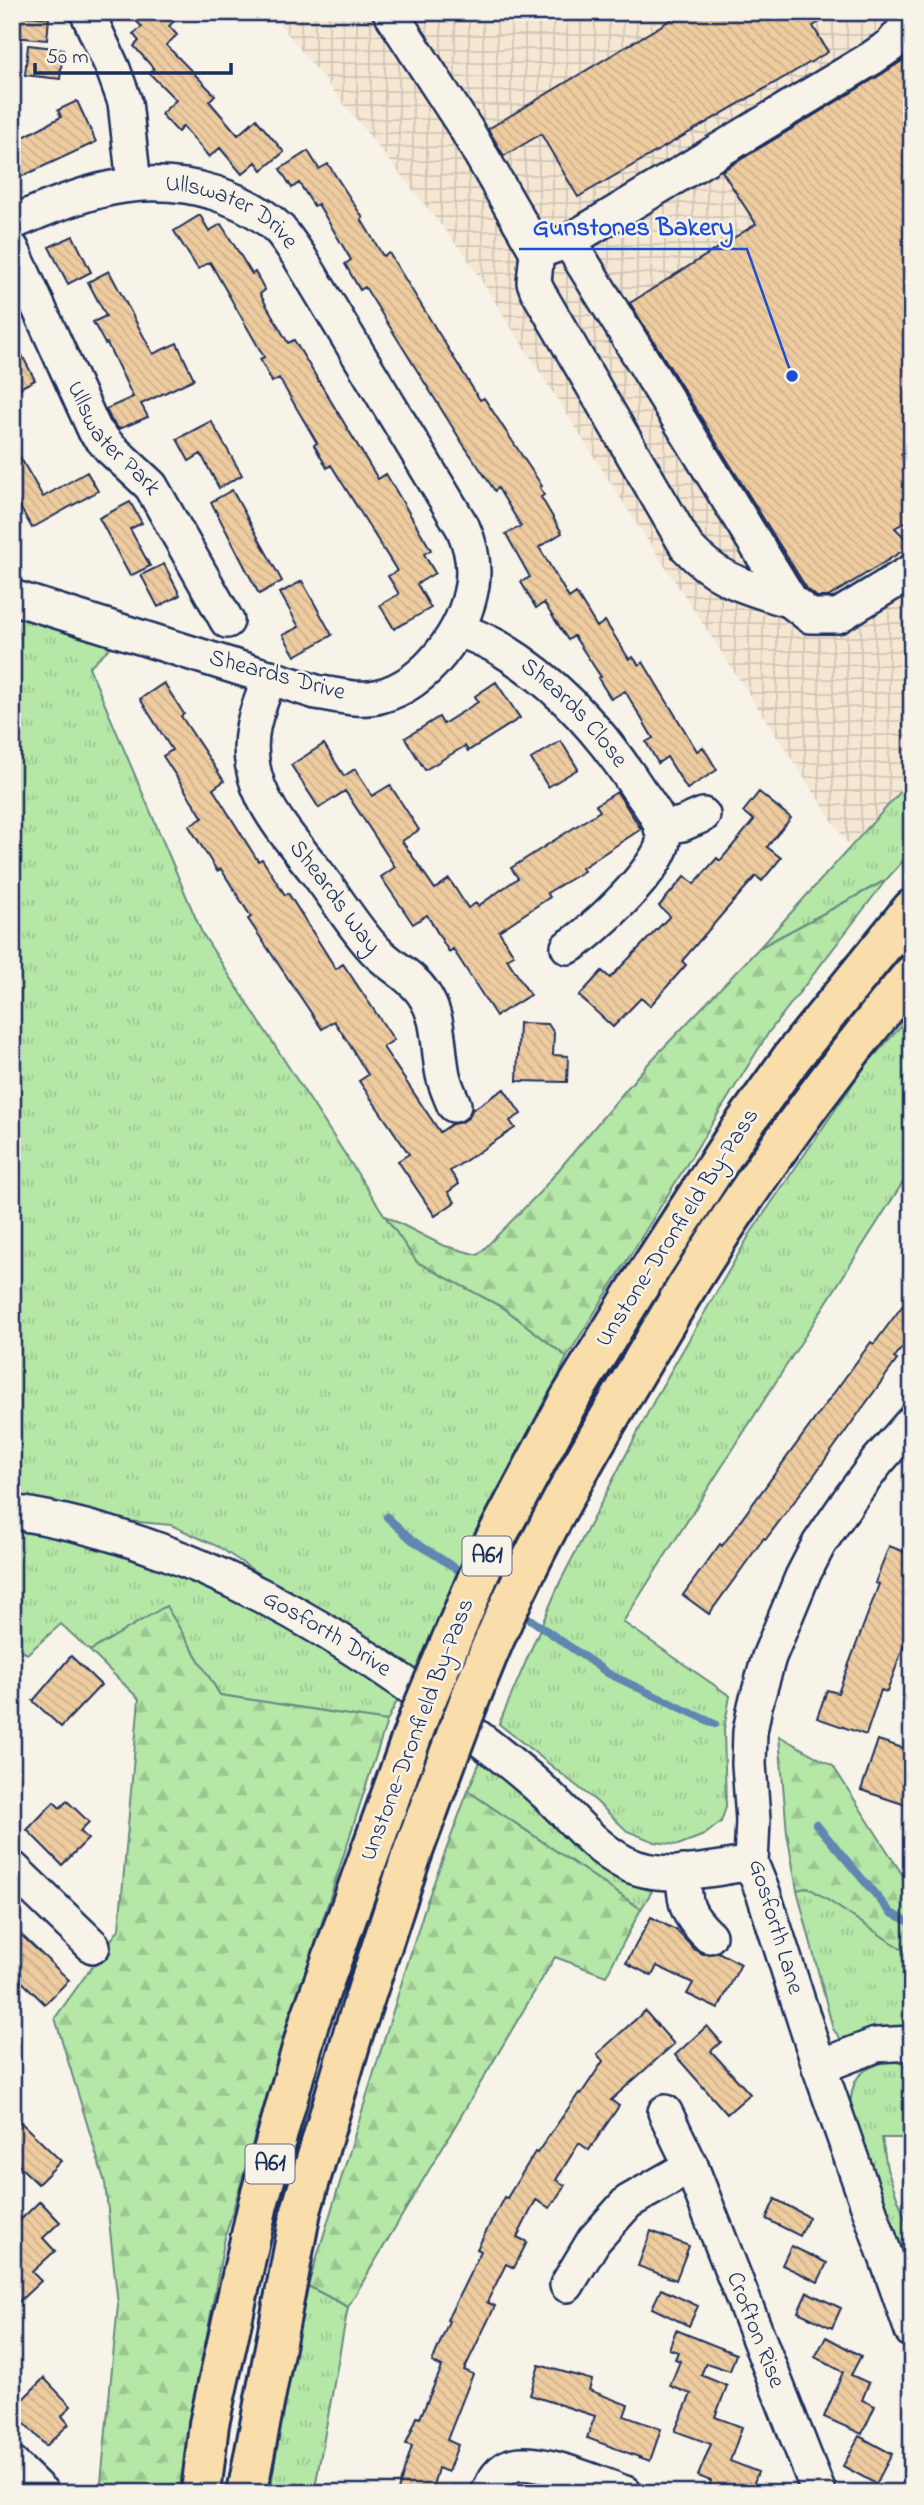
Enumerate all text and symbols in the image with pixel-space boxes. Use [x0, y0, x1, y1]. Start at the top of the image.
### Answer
scale bar [35, 32, 231, 76]
text: 50 m [46, 43, 89, 73]
street label: Ullswater Drive [164, 166, 307, 257]
callout: Gunstones Bakery [519, 202, 747, 249]
text: Gunstones Bakery [533, 210, 733, 248]
street label: Ullswater Park [57, 376, 171, 502]
street label: Sheards Drive [205, 641, 349, 711]
street label: Sheards Close [513, 649, 636, 775]
street label: Sheards Way [280, 833, 388, 963]
street label: Unstone-Dronfield By-Pass [587, 1102, 769, 1355]
road number: A61 [462, 1536, 512, 1576]
street label: Gosforth Drive [256, 1582, 398, 1686]
street label: Unstone-Dronfield By-Pass [352, 1594, 485, 1867]
street label: Gosforth Lane [738, 1855, 812, 1999]
road number: A61 [246, 2144, 294, 2184]
street label: Crofton Rise [717, 2267, 794, 2393]

